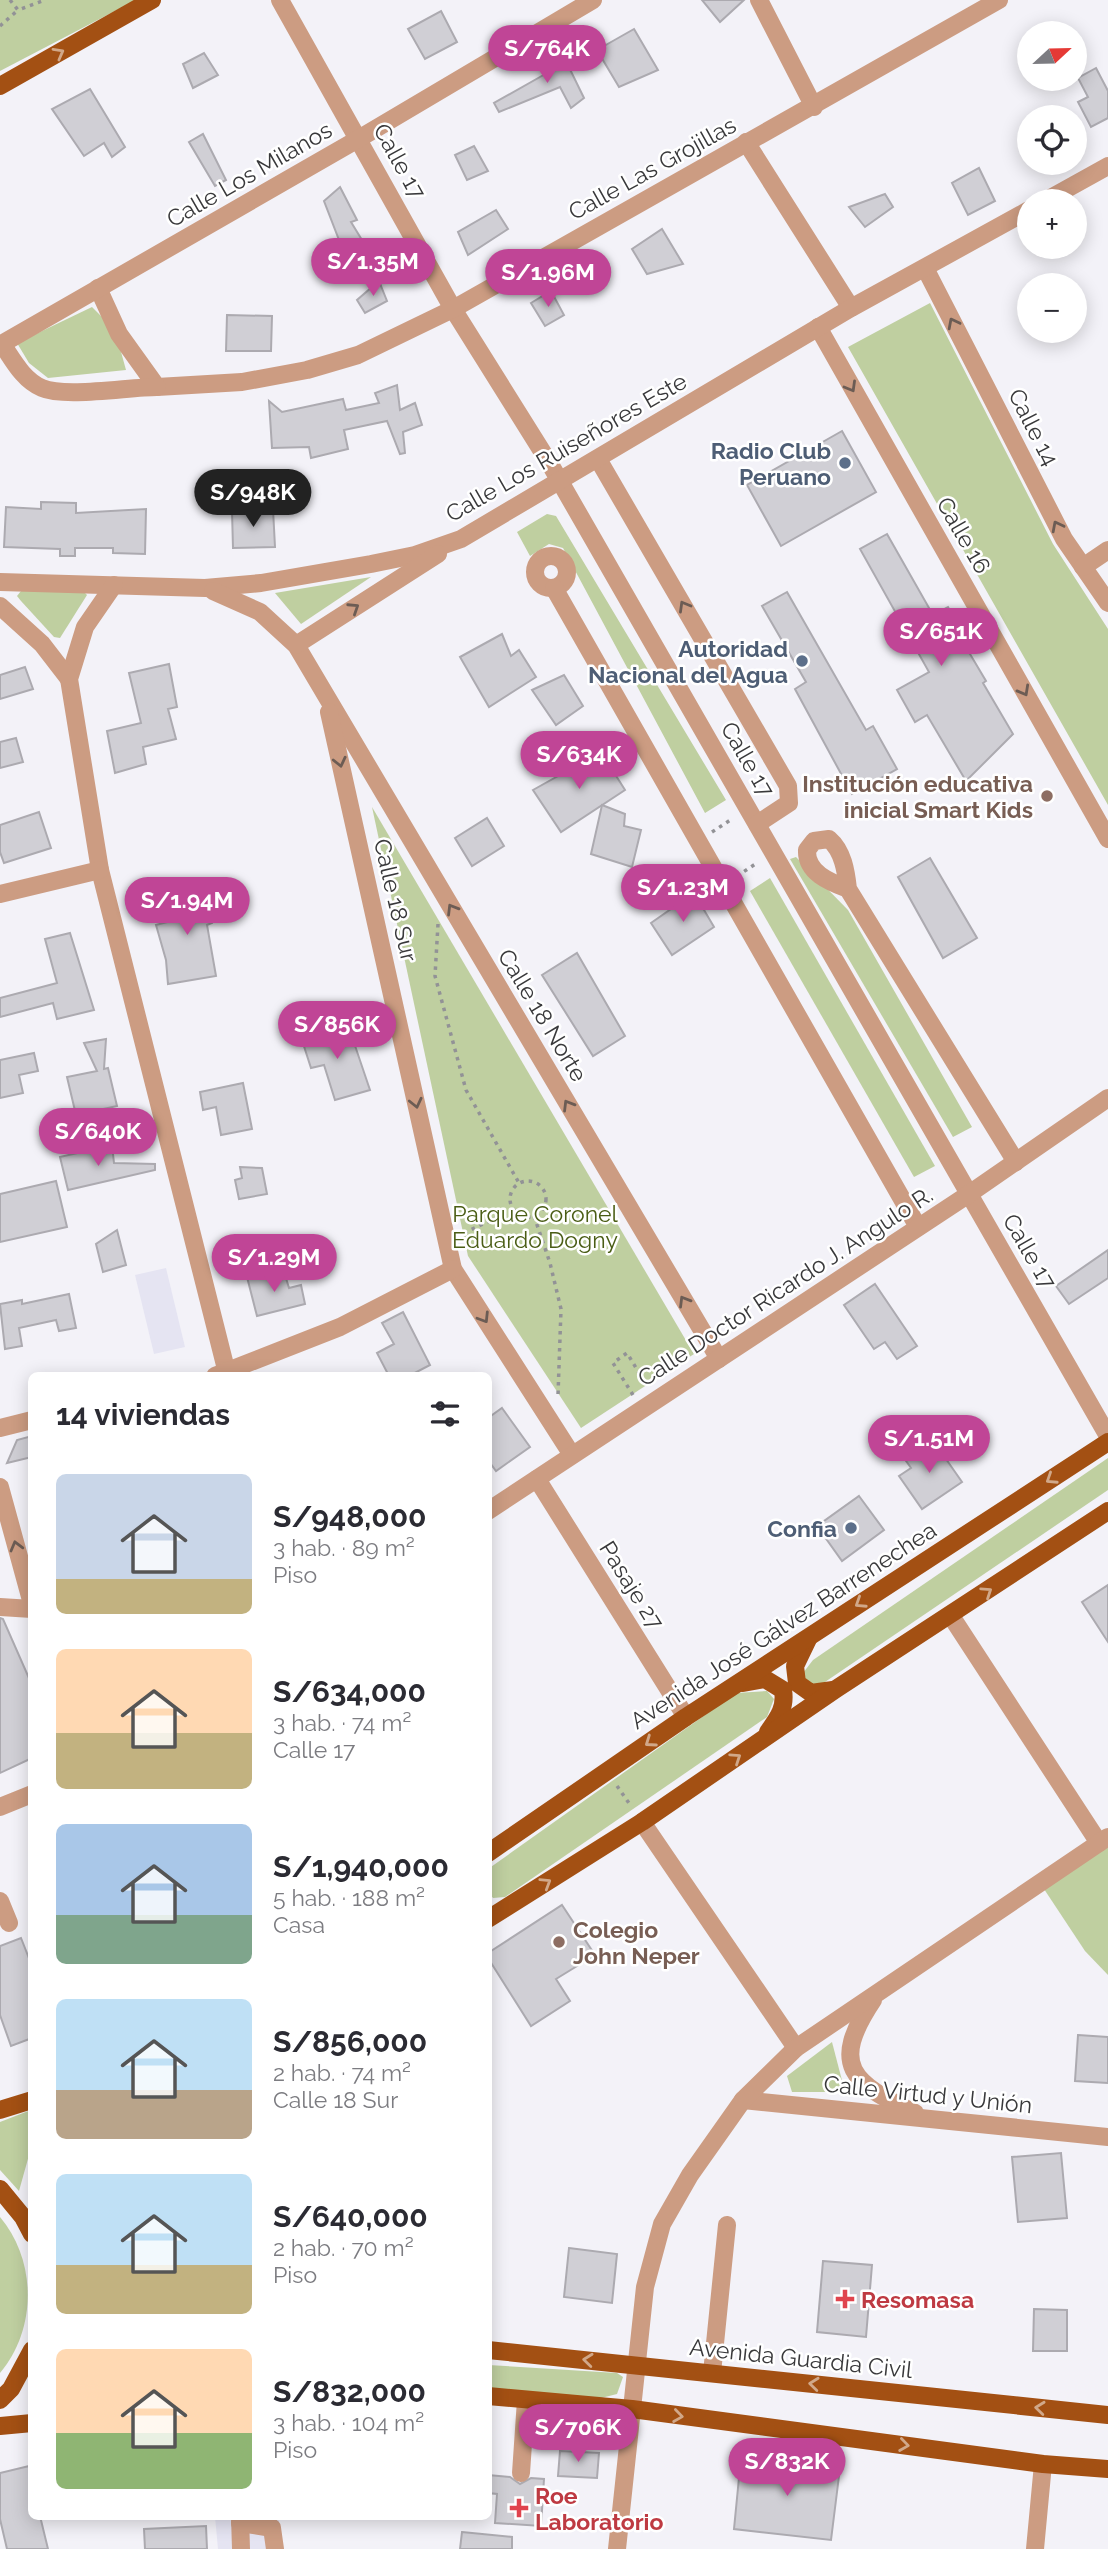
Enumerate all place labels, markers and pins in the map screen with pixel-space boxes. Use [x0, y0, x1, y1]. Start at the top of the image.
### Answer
pin: S/764K [490, 25, 604, 85]
pin: S/1.35M [308, 238, 438, 298]
pin: S/1.96M [483, 250, 613, 309]
place label: Radio Club Peruano [711, 437, 831, 490]
marker: Radio Club Peruano [837, 455, 853, 471]
pin: S/948K [196, 470, 310, 529]
pin: S/651K [884, 608, 998, 668]
place label: Autoridad Nacional del Agua [588, 635, 788, 688]
marker: Autoridad Nacional del Agua [794, 653, 810, 669]
pin: S/634K [522, 732, 636, 791]
place label: Institución educativa inicial Smart Kids [802, 770, 1033, 823]
marker: Institución educativa inicial Smart Kids [1039, 788, 1055, 804]
pin: S/1.23M [618, 864, 748, 924]
pin: S/1.94M [122, 878, 252, 937]
pin: S/856K [280, 1002, 394, 1061]
pin: S/640K [41, 1108, 155, 1168]
pin: S/1.29M [209, 1234, 339, 1294]
pin: S/1.51M [864, 1416, 994, 1475]
place label: Confia [767, 1515, 837, 1542]
marker: Confia [843, 1520, 859, 1536]
place label: Colegio John Neper [573, 1916, 700, 1969]
marker: Colegio John Neper [551, 1934, 567, 1950]
place label: Resomasa [861, 2286, 974, 2313]
marker: Resomasa [835, 2289, 855, 2309]
pin: S/706K [521, 2404, 635, 2464]
pin: S/832K [730, 2438, 844, 2498]
place label: Roe Laboratorio [535, 2482, 663, 2535]
marker: Roe Laboratorio [509, 2498, 529, 2518]

